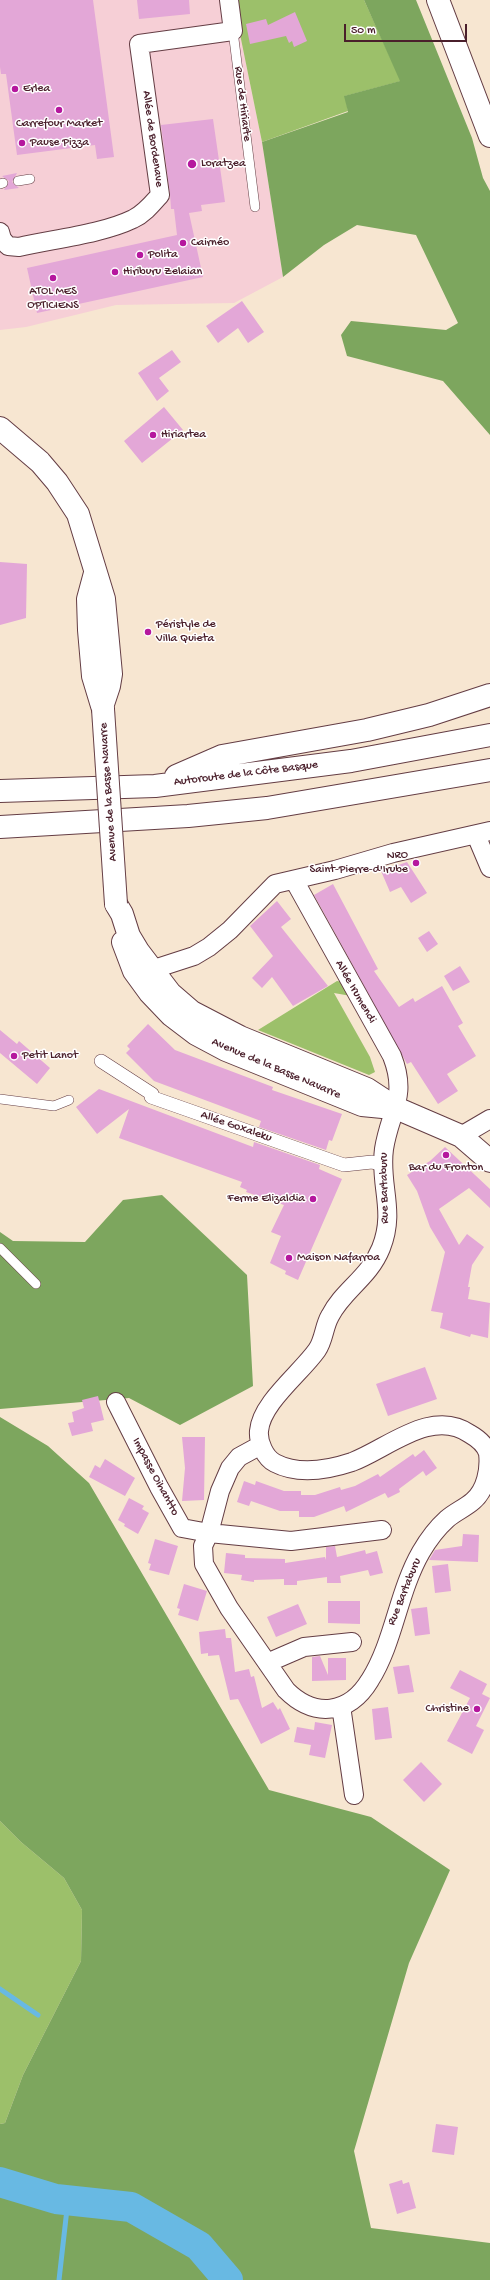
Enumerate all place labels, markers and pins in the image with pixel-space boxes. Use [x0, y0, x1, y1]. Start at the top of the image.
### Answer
place label: Erlea [23, 82, 50, 96]
marker: Erlea [10, 84, 20, 94]
marker: Carrefour Market [54, 105, 64, 115]
place label: Carrefour Market [16, 117, 102, 131]
place label: Pause Pizza [30, 136, 89, 150]
marker: Pause Pizza [17, 138, 27, 148]
place label: Loratzea [201, 157, 246, 171]
marker: Loratzea [186, 158, 198, 170]
place label: Cairnéo [191, 236, 229, 250]
marker: Cairnéo [178, 238, 188, 248]
place label: Polita [148, 248, 178, 262]
marker: Polita [135, 250, 145, 260]
place label: Hiriburu Zelaian [123, 265, 202, 279]
marker: Hiriburu Zelaian [110, 267, 120, 277]
marker: ATOL MES OPTICIENS [48, 273, 58, 283]
place label: ATOL MES OPTICIENS [27, 285, 79, 313]
place label: Hiriartea [161, 428, 206, 442]
marker: Hiriartea [148, 430, 158, 440]
place label: Péristyle de Villa Quieta [156, 618, 216, 646]
marker: Péristyle de Villa Quieta [143, 627, 153, 637]
place label: NRO Saint-Pierre-d'Irube [310, 849, 408, 877]
marker: NRO Saint-Pierre-d'Irube [411, 858, 421, 868]
place label: Petit Lanot [22, 1049, 78, 1063]
marker: Petit Lanot [9, 1051, 19, 1061]
marker: Bar du Fronton [441, 1150, 451, 1160]
place label: Bar du Fronton [409, 1161, 483, 1175]
place label: Ferme Elizaldia [227, 1192, 305, 1206]
marker: Ferme Elizaldia [308, 1194, 318, 1204]
place label: Maison Nafarroa [297, 1251, 380, 1265]
marker: Maison Nafarroa [284, 1253, 294, 1263]
place label: Christine [425, 1702, 469, 1716]
marker: Christine [472, 1704, 482, 1714]

